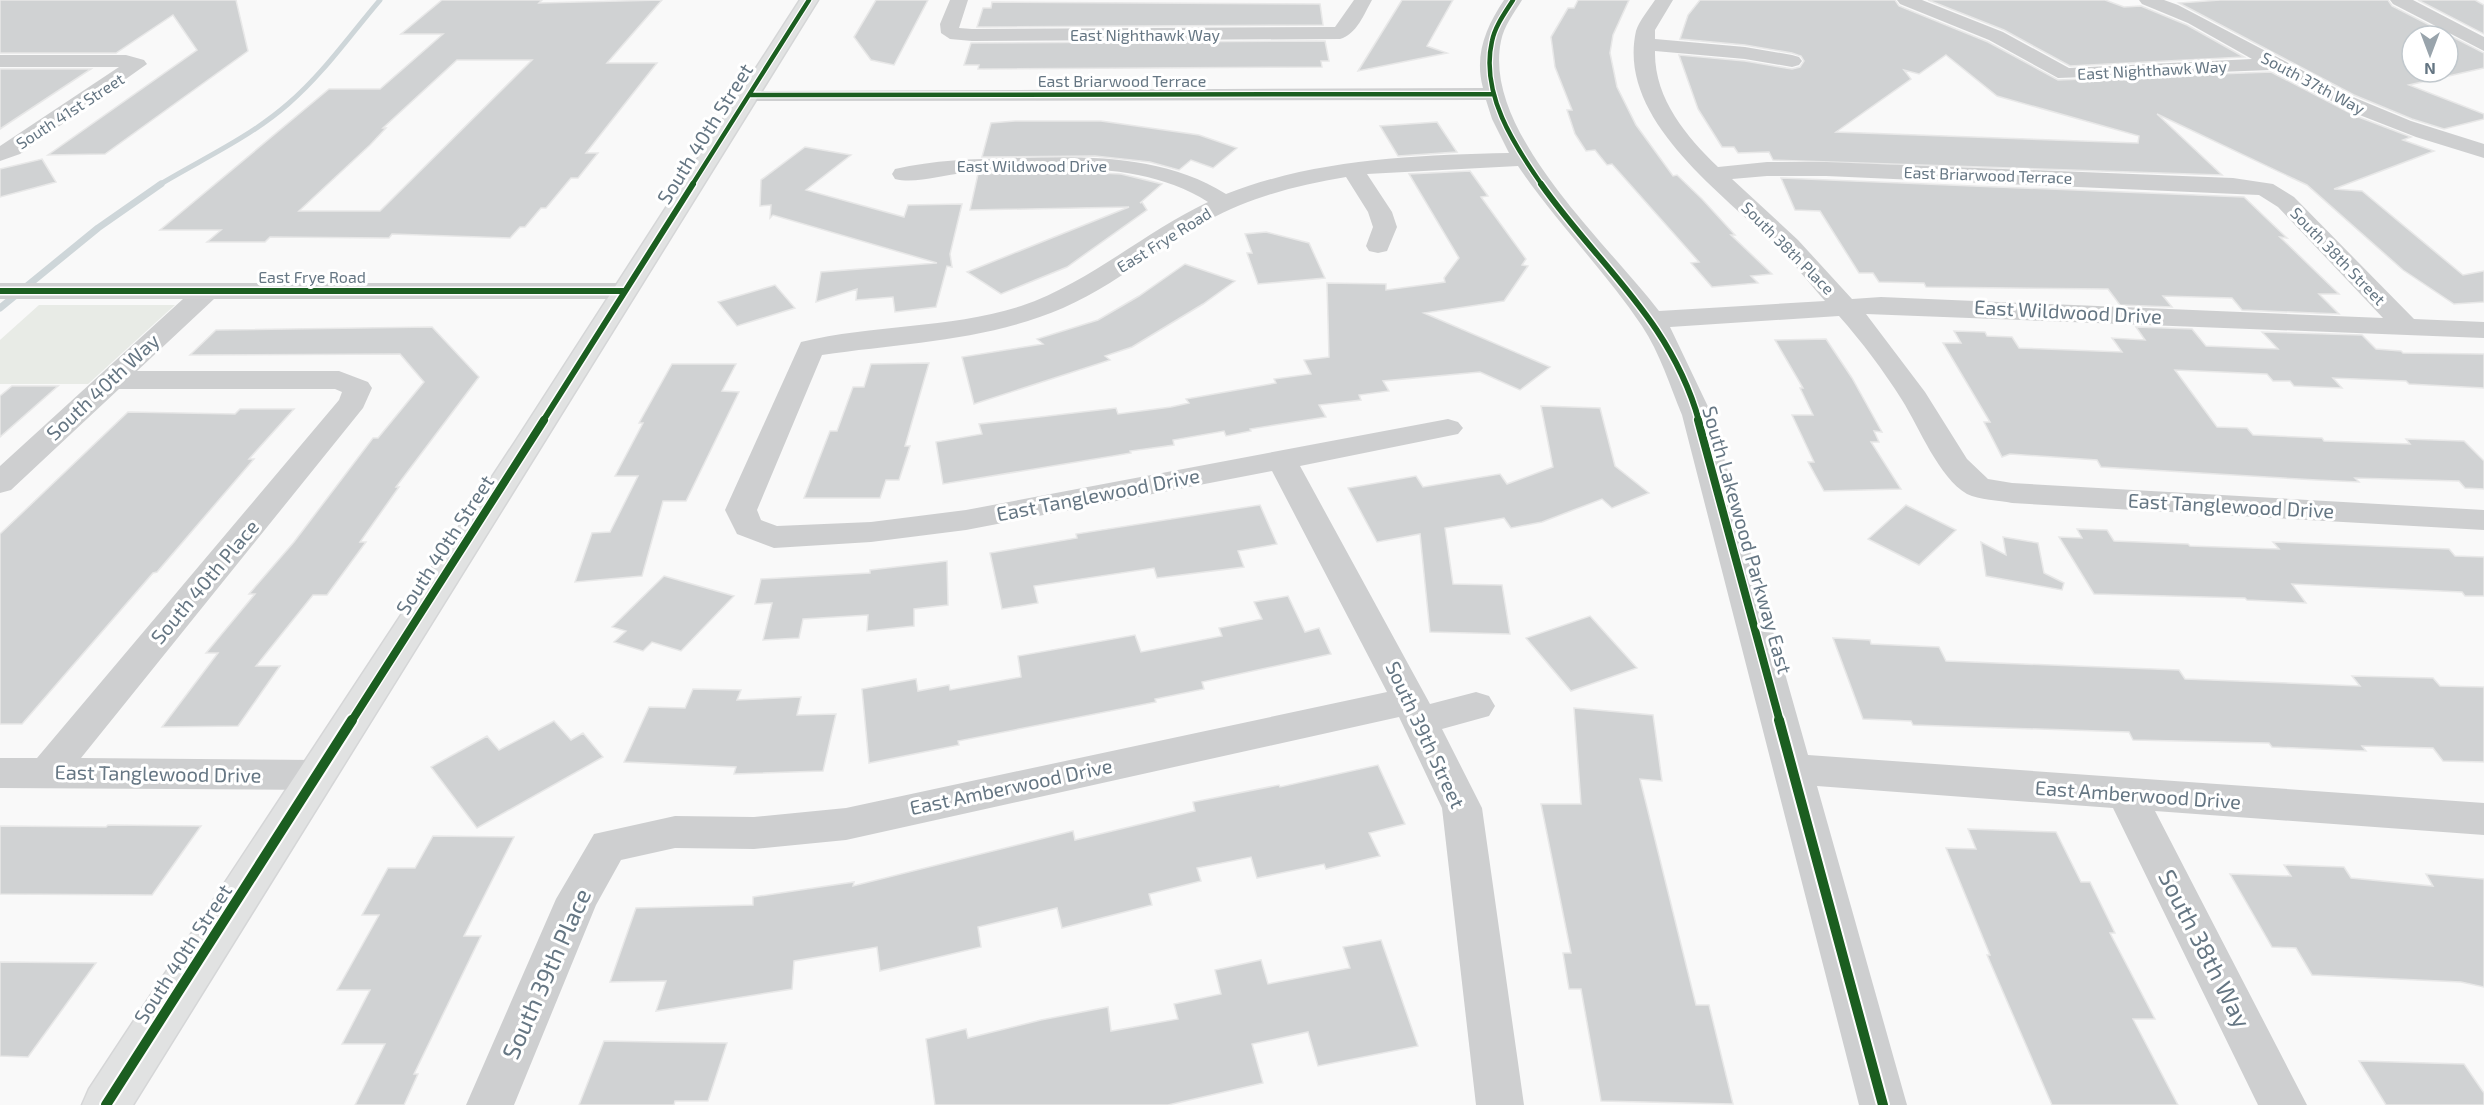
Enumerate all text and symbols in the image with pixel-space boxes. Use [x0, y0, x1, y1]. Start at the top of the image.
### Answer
north arrow [2400, 24, 2460, 84]
street label: East Nighthawk Way [1070, 25, 1221, 44]
street label: South 37th Way [2258, 47, 2369, 118]
street label: East Nighthawk Way [2077, 56, 2228, 83]
street label: South 40th Street [651, 58, 757, 208]
text: N [2424, 60, 2436, 79]
street label: South 41st Street [12, 69, 127, 152]
street label: East Briarwood Terrace [1038, 71, 1206, 90]
street label: East Wildwood Drive [957, 156, 1107, 175]
street label: East Briarwood Terrace [1903, 162, 2073, 187]
street label: South 38th Place [1738, 197, 1839, 298]
street label: East Frye Road [1113, 203, 1214, 276]
street label: South 38th Street [2287, 203, 2390, 308]
street label: East Frye Road [258, 267, 366, 286]
street label: East Wildwood Drive [1974, 294, 2163, 328]
street label: South 40th Way [41, 328, 164, 445]
street label: South Lakewood Parkway East [1698, 403, 1798, 677]
street label: East Tanglewood Drive [994, 463, 1202, 526]
street label: South 40th Street [390, 470, 498, 619]
street label: East Tanglewood Drive [2127, 488, 2335, 522]
street label: South 40th Place [145, 514, 263, 648]
street label: South 39th Street [1381, 657, 1471, 812]
street label: East Amberwood Drive [907, 753, 1114, 819]
street label: East Tanglewood Drive [54, 759, 262, 787]
street label: East Amberwood Drive [2034, 775, 2242, 813]
street label: South 38th Way [2153, 864, 2258, 1033]
street label: South 40th Street [128, 879, 236, 1028]
street label: South 39th Place [495, 884, 596, 1063]

